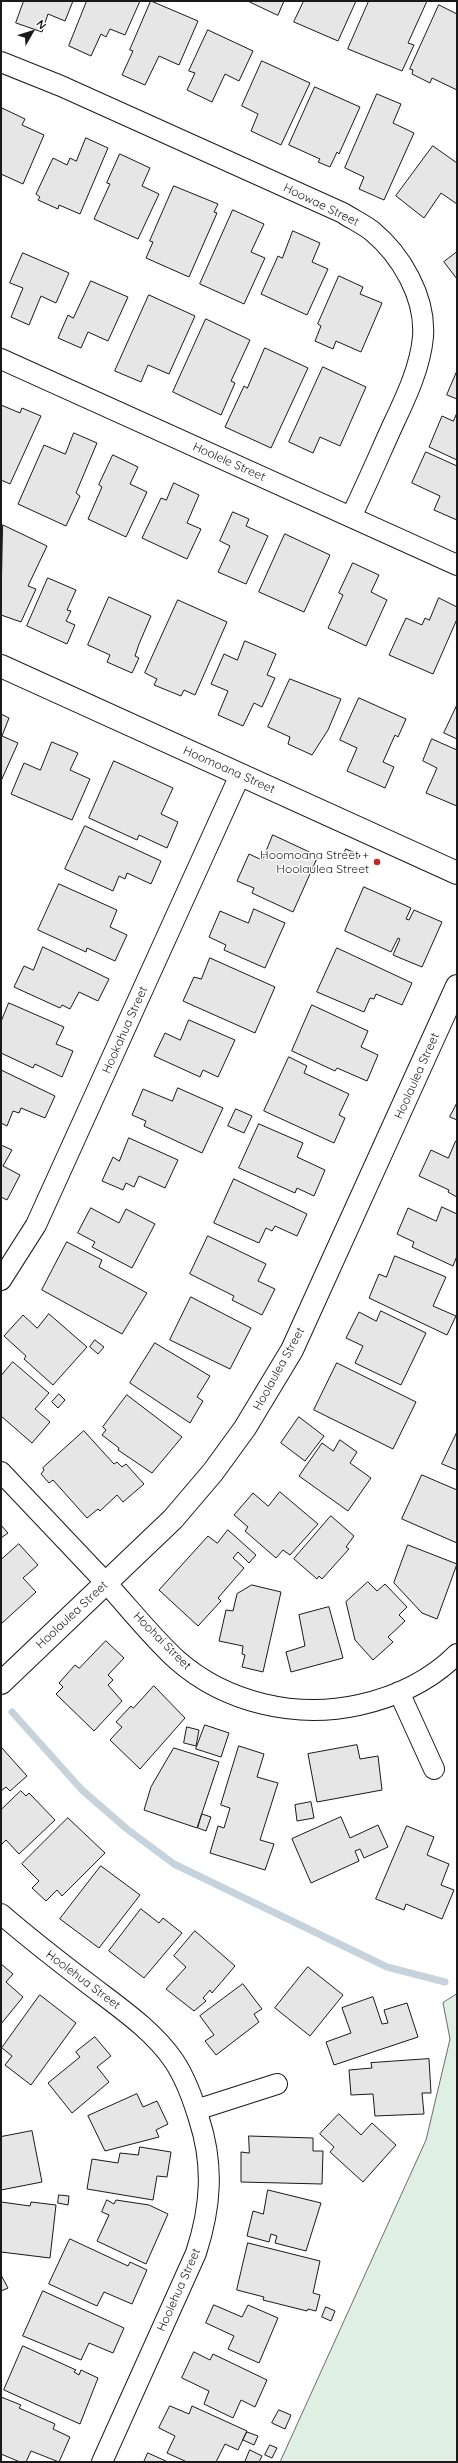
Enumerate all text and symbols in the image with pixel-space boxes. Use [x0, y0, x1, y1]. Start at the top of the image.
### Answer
north arrow [12, 12, 52, 52]
text: N [33, 17, 49, 32]
street label: Hoowae Street [281, 180, 361, 230]
street label: Hoolele Street [190, 440, 268, 484]
street label: Hoomoana Street [181, 743, 277, 797]
place label: Hoomoana Street + Hoolaulea Street [260, 848, 369, 876]
marker: Hoomoana Street + Hoolaulea Street [372, 857, 382, 867]
street label: Hookahua Street [99, 984, 151, 1076]
street label: Hoolaulea Street [392, 1031, 442, 1121]
street label: Hoolaulea Street [250, 1325, 308, 1413]
street label: Hoolaulea Street [33, 1578, 111, 1652]
street label: Hoohai Street [130, 1609, 194, 1673]
street label: Hoolehua Street [43, 1947, 123, 2013]
street label: Hoolehua Street [154, 2246, 204, 2334]

